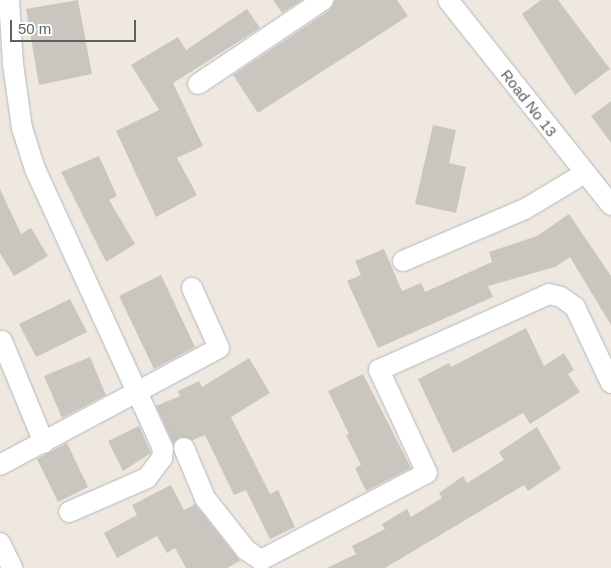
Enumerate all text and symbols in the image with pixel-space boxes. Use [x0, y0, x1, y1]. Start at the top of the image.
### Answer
scale bar [12, 10, 139, 42]
text: 50 m [18, 20, 51, 37]
street label: Road No 13 [497, 66, 561, 140]

